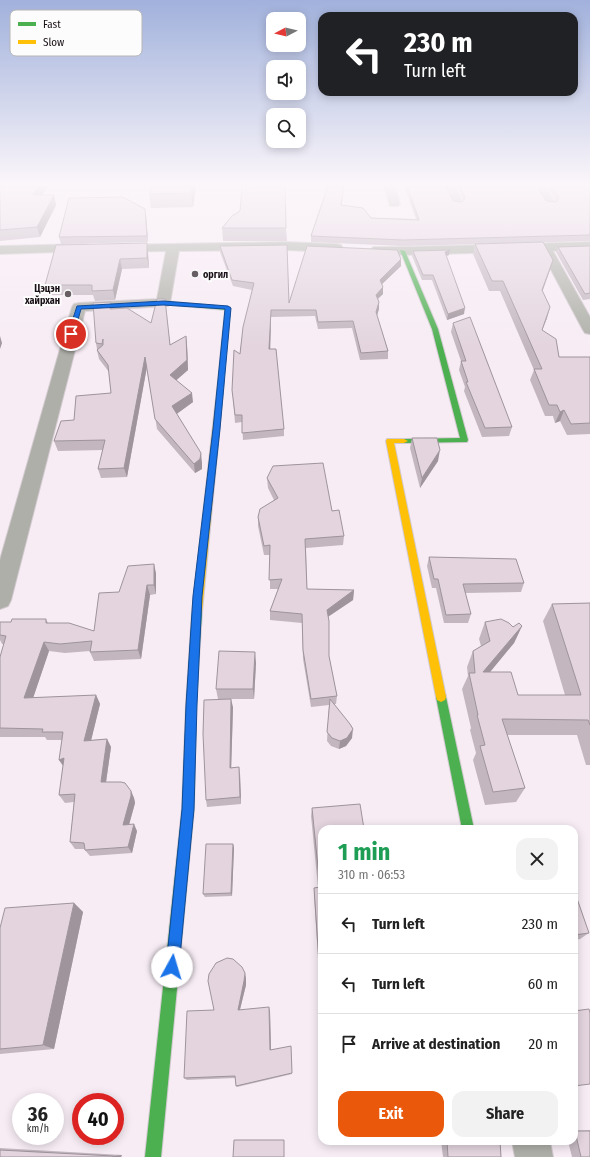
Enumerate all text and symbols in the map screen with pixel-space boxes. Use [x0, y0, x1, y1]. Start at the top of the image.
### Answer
legend [10, 10, 142, 56]
north arrow [266, 12, 306, 52]
map controls [266, 12, 306, 148]
text: Fast [43, 18, 61, 31]
text: 230 m [404, 26, 473, 59]
icon: left [338, 28, 390, 80]
text: Slow [43, 36, 64, 49]
button: sound [266, 60, 306, 100]
text: Turn left [404, 60, 466, 82]
button: search [266, 108, 306, 148]
marker: оргил [190, 269, 200, 279]
place label: оргил [203, 269, 228, 281]
place label: Цэцэн хайрхан [24, 283, 60, 307]
marker: Цэцэн хайрхан [63, 289, 73, 299]
pin [54, 317, 88, 351]
icon: arrive [60, 323, 82, 345]
text: 1 min [338, 838, 390, 866]
button: close [516, 838, 558, 880]
text: 310 m · 06:53 [338, 867, 405, 882]
icon: left [338, 913, 360, 935]
text: Turn left [372, 915, 425, 933]
text: 230 m [522, 915, 558, 933]
position arrow [151, 946, 193, 988]
icon: left [338, 973, 360, 995]
text: Turn left [372, 975, 425, 993]
text: 60 m [528, 975, 558, 993]
icon: arrive [338, 1033, 360, 1055]
text: Arrive at destination [372, 1035, 500, 1053]
text: 20 m [529, 1035, 558, 1053]
button: Exit [338, 1091, 444, 1137]
button: Share [452, 1091, 558, 1137]
speed limit sign: 40 [72, 1093, 124, 1145]
text: 36 [28, 1102, 48, 1126]
text: km/h [27, 1123, 49, 1135]

